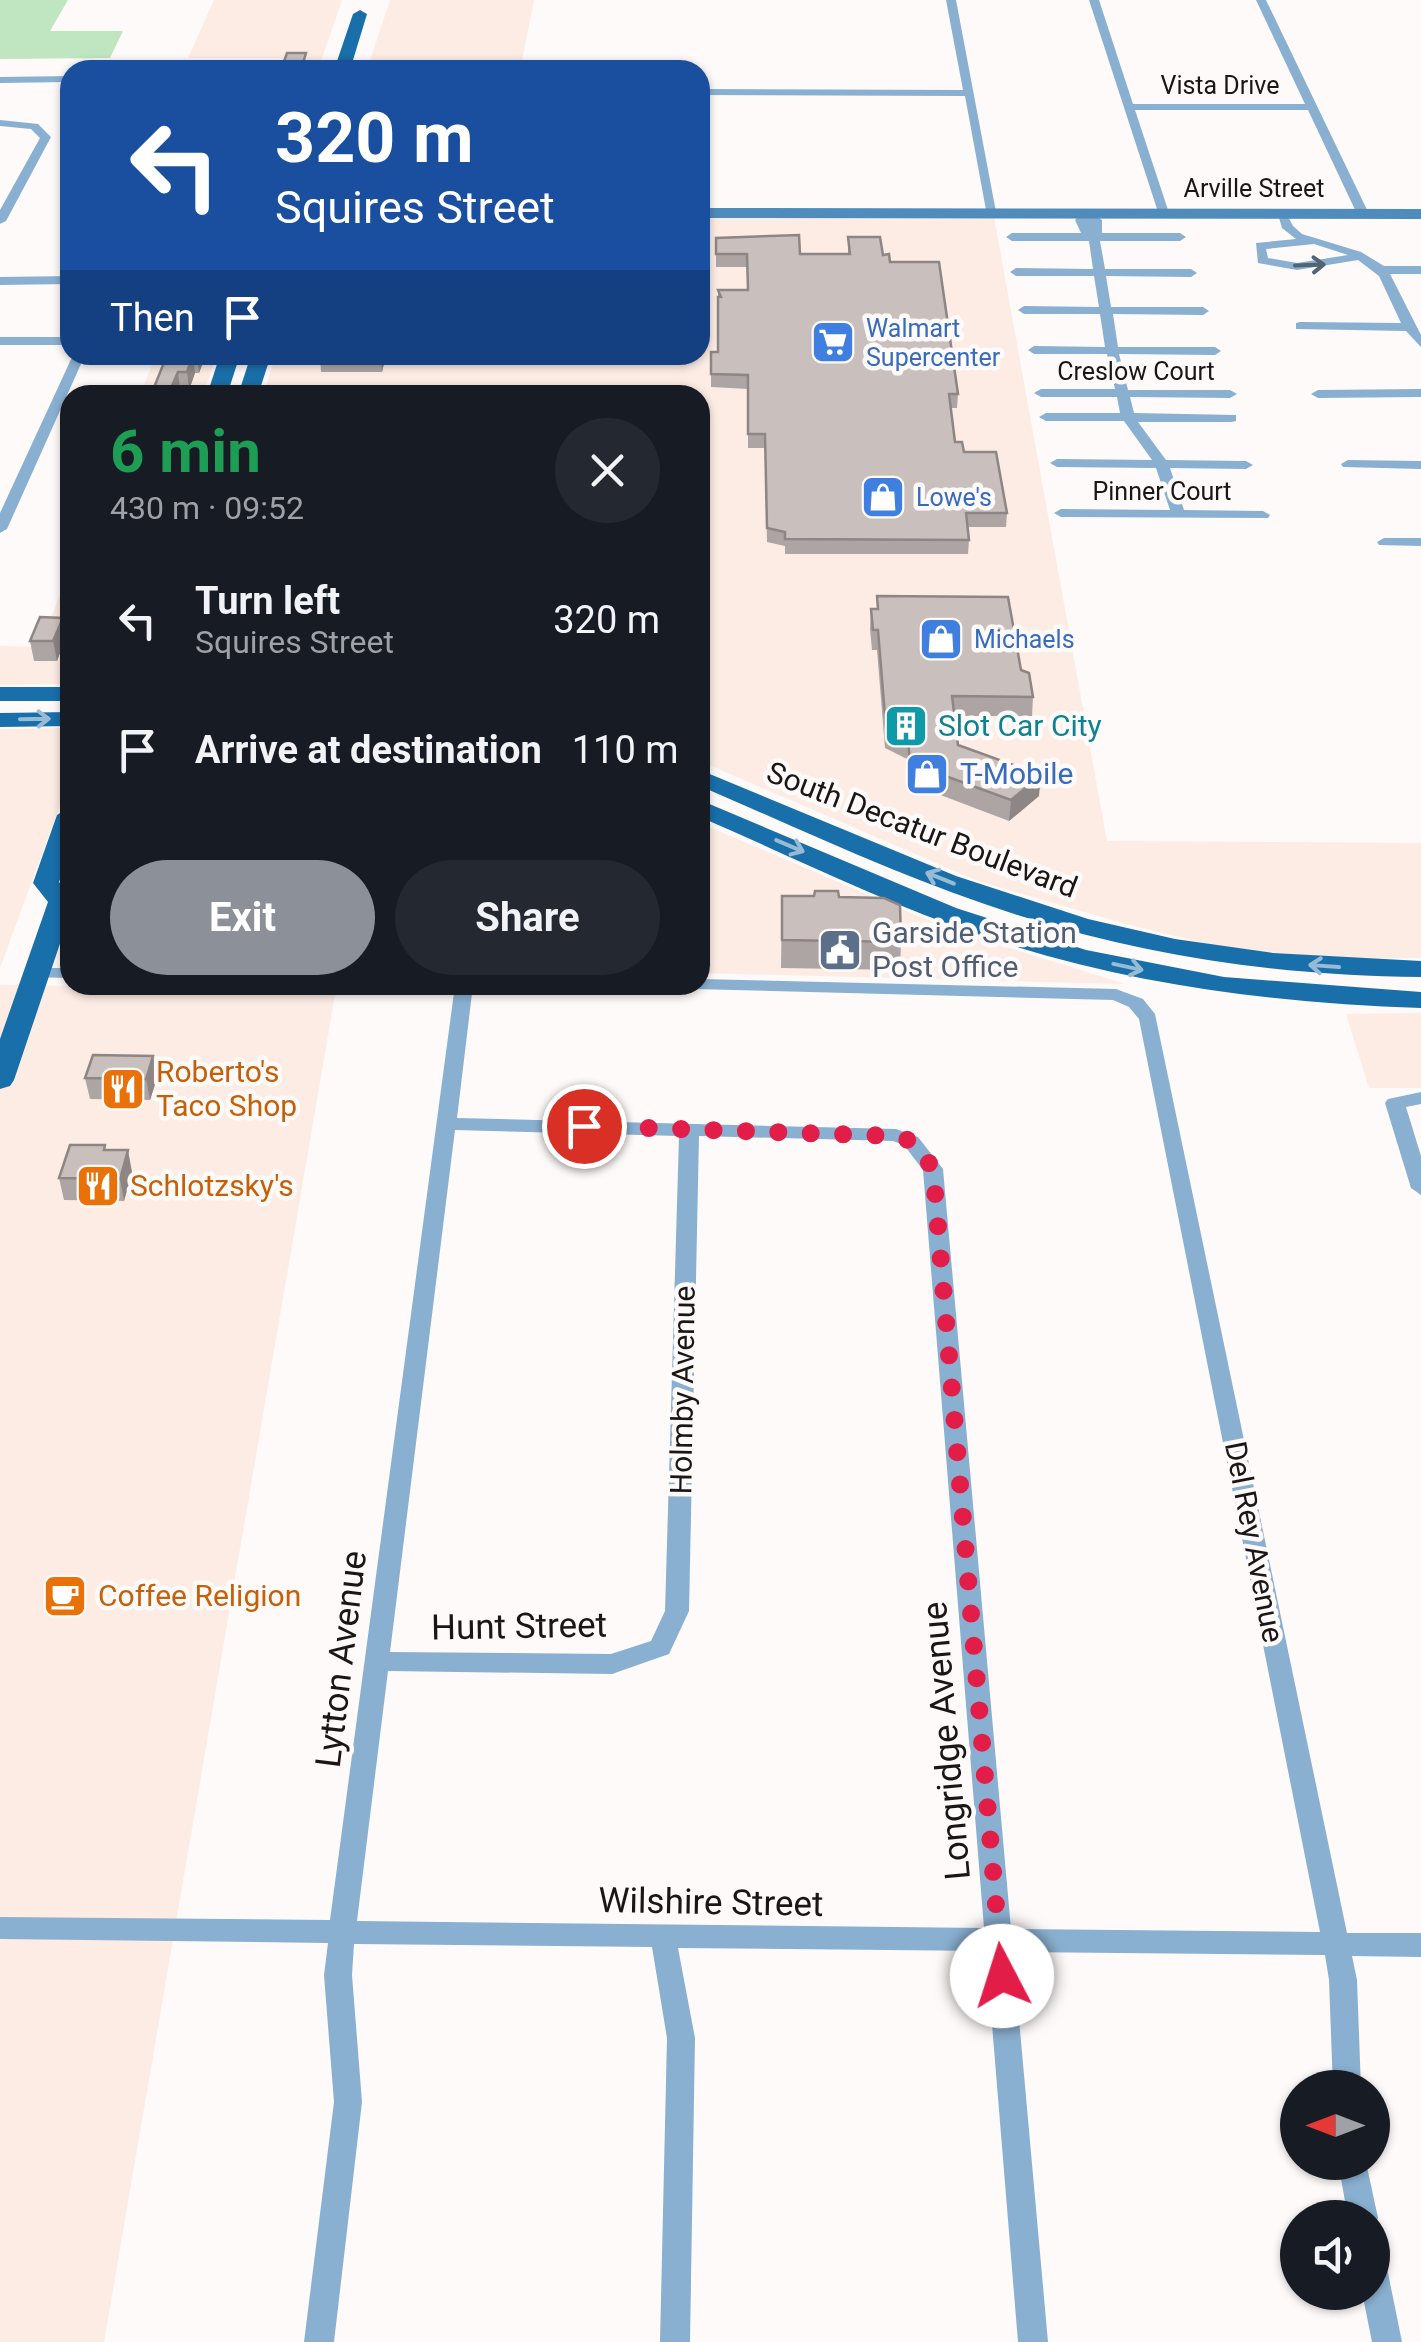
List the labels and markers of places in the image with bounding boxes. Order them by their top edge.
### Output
place label: Walmart Supercenter [866,314,1001,372]
supermarket icon: Walmart Supercenter [810,319,856,365]
shop icon: Lowe's [860,474,906,520]
place label: Lowe's [916,483,992,512]
shop icon: Michaels [918,616,964,662]
place label: Michaels [974,625,1075,654]
building icon: Slot Car City [883,703,929,749]
place label: Slot Car City [938,708,1102,743]
shop icon: T-Mobile [904,751,950,797]
place label: T-Mobile [960,756,1073,791]
place label: Garside Station Post Office [872,915,1077,984]
public building icon: Garside Station Post Office [817,927,863,973]
place label: Roberto's Taco Shop [156,1054,297,1123]
restaurant icon: Roberto's Taco Shop [100,1066,146,1112]
pin [542,1084,627,1169]
restaurant icon: Schlotzsky's [75,1163,121,1209]
place label: Schlotzsky's [130,1168,294,1203]
cafe icon: Coffee Religion [42,1573,88,1619]
place label: Coffee Religion [98,1578,301,1613]

